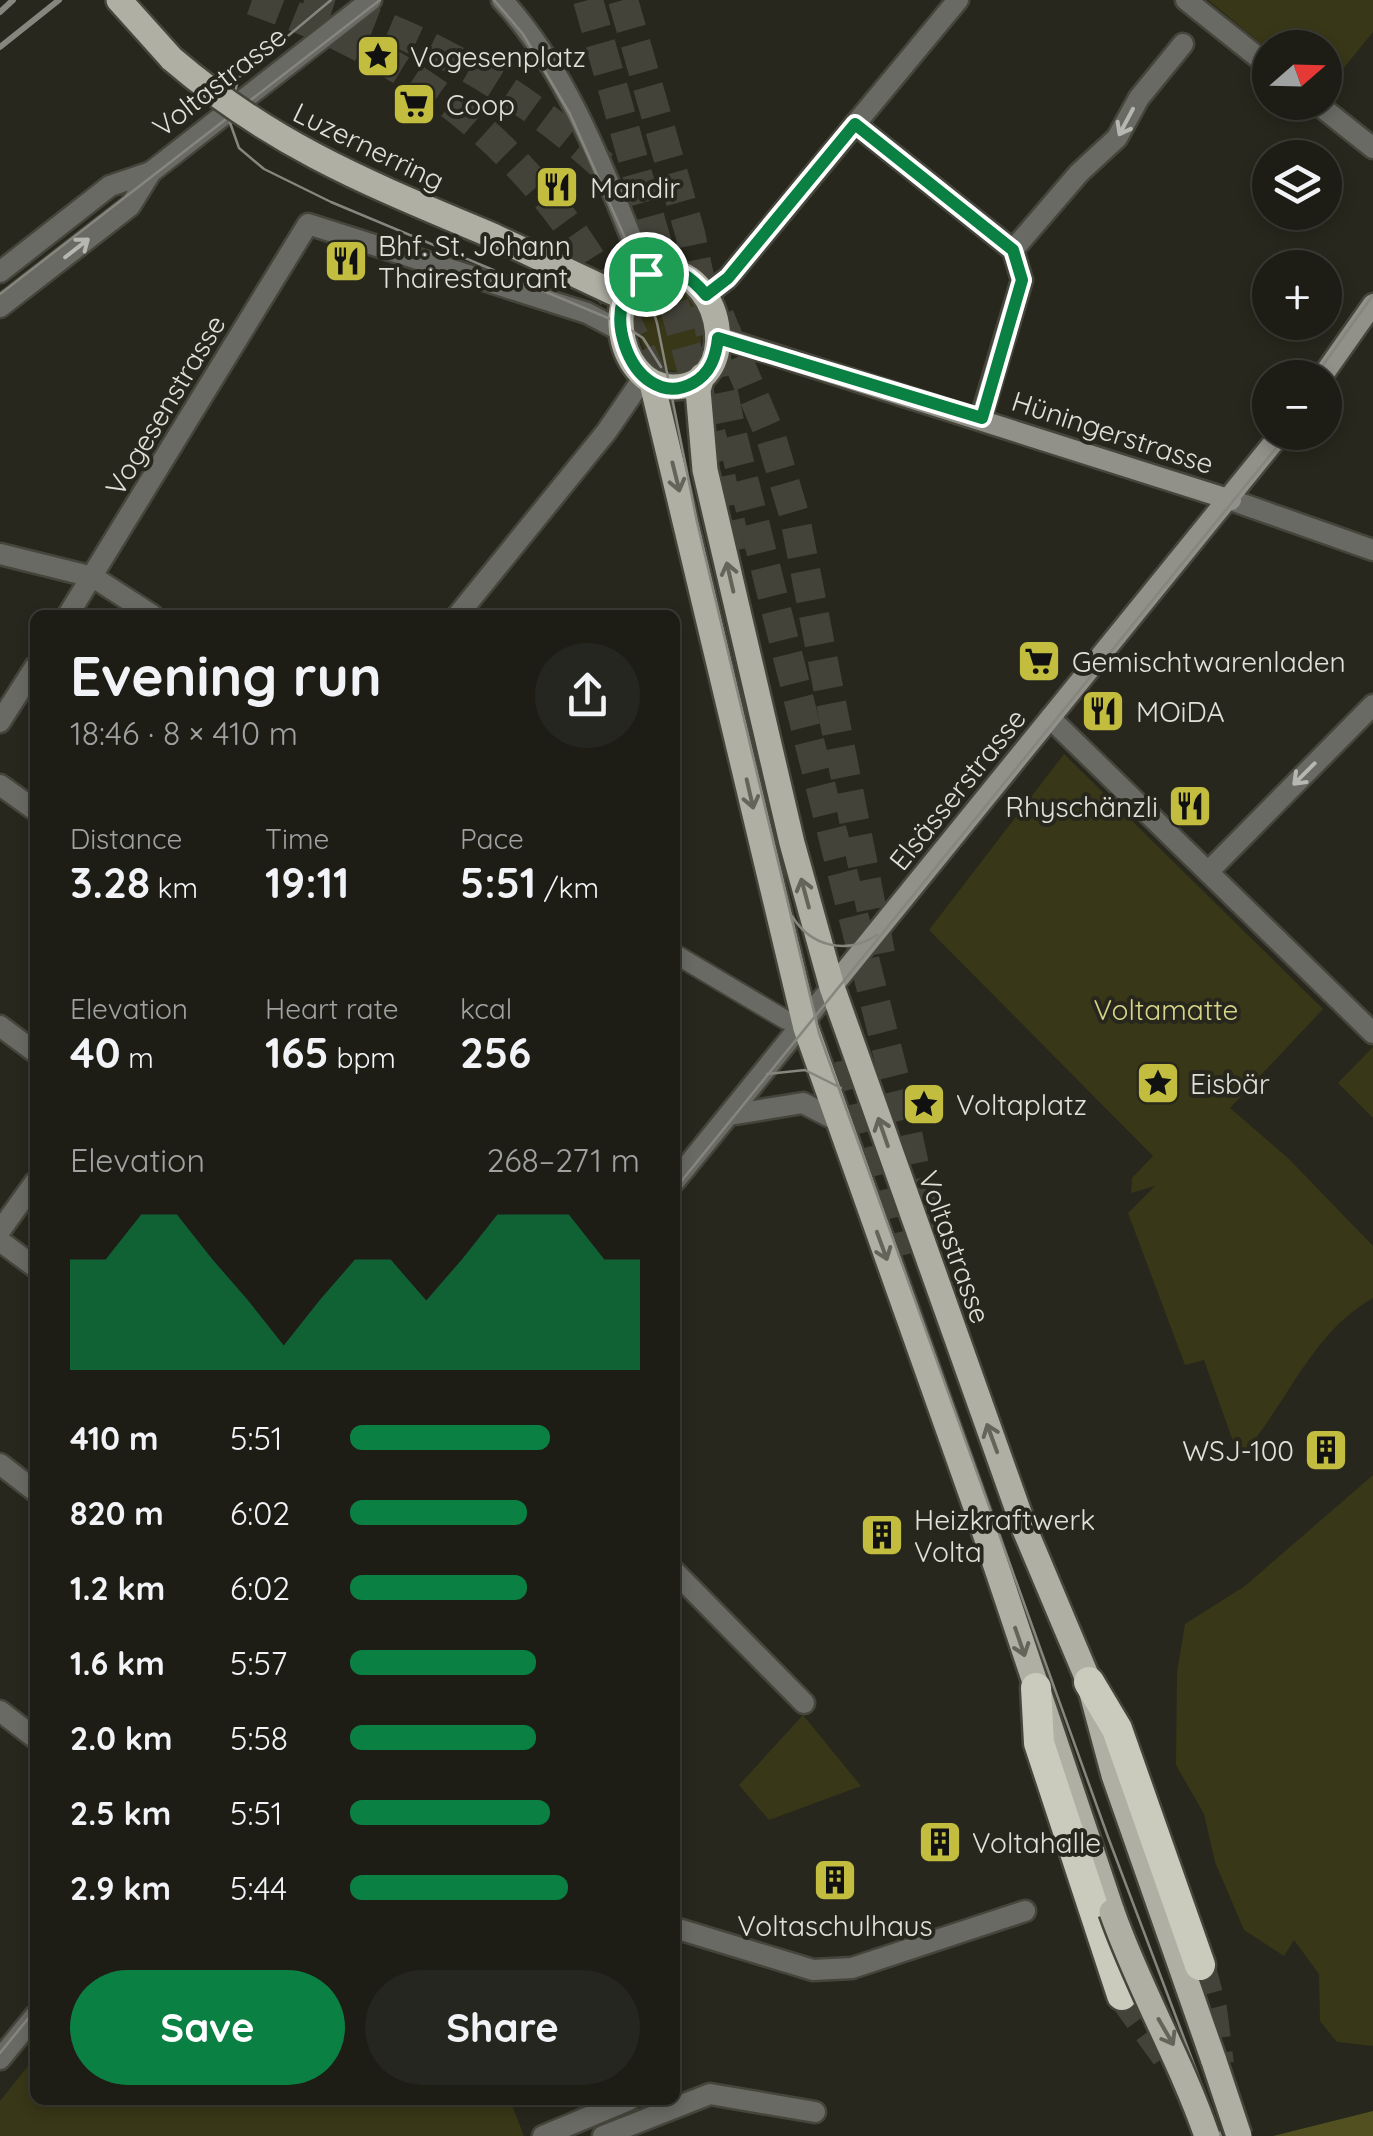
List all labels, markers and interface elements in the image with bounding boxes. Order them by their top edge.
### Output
street label: Voltastrasse [145,18,293,144]
north arrow [1252,30,1342,120]
map controls [1252,30,1342,450]
place icon: Vogesenplatz [355,33,401,79]
place label: Vogesenplatz [410,39,586,74]
supermarket icon: Coop [391,81,437,127]
place label: Coop [446,87,515,122]
street label: Luzernerring [288,94,450,198]
one-way arrow [1115,107,1135,137]
button: layers [1252,140,1342,230]
restaurant icon: Mandir [534,164,580,210]
place label: Mandir [590,170,680,205]
place label: Bhf. St. Johann Thairestaurant [378,228,571,295]
pin [604,232,689,317]
one-way arrow [64,237,90,259]
restaurant icon: Bhf. St. Johann Thairestaurant [323,238,369,284]
icon: arrive [619,247,674,302]
button: + [1252,250,1342,340]
street label: Vogesenstrasse [97,308,233,502]
button: − [1252,360,1342,450]
street label: Hüningerstrasse [1008,383,1218,481]
one-way arrow [668,460,686,492]
one-way arrow [720,562,738,594]
supermarket icon: Gemischtwarenladen [1016,638,1062,684]
text: Evening run [70,641,382,710]
button: share [535,643,640,748]
place label: Gemischtwarenladen [1072,644,1346,679]
restaurant icon: MOiDA [1080,688,1126,734]
place label: MOiDA [1136,694,1225,729]
street label: Elsässerstrasse [881,701,1033,877]
text: 18:46 · 8 × 410 m [70,713,298,753]
one-way arrow [1293,762,1317,786]
one-way arrow [742,777,760,809]
restaurant icon: Rhyschänzli [1167,783,1213,829]
place label: Rhyschänzli [1005,789,1158,824]
text: Distance [70,821,182,856]
text: Time [265,821,329,856]
text: Pace [460,821,524,856]
text: 3.28 [70,856,150,909]
text: 19:11 [265,856,349,909]
text: 5:51 [460,856,536,909]
text: km [150,870,198,905]
text: /km [536,870,599,905]
one-way arrow [795,878,814,909]
text: Elevation [70,991,188,1026]
text: Heart rate [265,991,399,1026]
text: kcal [460,991,512,1026]
park label: Voltamatte [1094,992,1238,1027]
text: 40 [70,1026,120,1079]
text: 165 [265,1026,329,1079]
text: 256 [460,1026,531,1079]
text: m [120,1040,154,1075]
text: bpm [329,1040,396,1075]
place icon: Eisbär [1135,1060,1181,1106]
place label: Eisbär [1190,1066,1270,1101]
place icon: Voltaplatz [901,1081,947,1127]
place label: Voltaplatz [956,1087,1087,1122]
one-way arrow [872,1116,890,1148]
text: Elevation [70,1140,205,1180]
text: 268–271 m [487,1140,640,1180]
street label: Voltastrasse [911,1166,999,1328]
one-way arrow [874,1230,892,1261]
text: 410 m [70,1418,158,1458]
text: 5:51 [230,1418,283,1458]
one-way arrow [982,1423,1000,1454]
building icon: WSJ-100 [1303,1427,1349,1473]
place label: WSJ-100 [1182,1433,1294,1468]
text: 820 m [70,1493,164,1533]
text: 6:02 [230,1493,290,1533]
place label: Heizkraftwerk Volta [914,1502,1095,1569]
building icon: Heizkraftwerk Volta [859,1512,905,1558]
text: 1.2 km [70,1568,165,1608]
text: 6:02 [230,1568,290,1608]
one-way arrow [1013,1626,1031,1658]
text: 1.6 km [70,1643,165,1683]
text: 5:57 [230,1643,287,1683]
text: 2.0 km [70,1718,173,1758]
text: 5:58 [230,1718,288,1758]
text: 2.5 km [70,1793,171,1833]
text: 5:51 [230,1793,283,1833]
building icon: Voltahalle [917,1819,963,1865]
place label: Voltahalle [972,1825,1101,1860]
building icon: Voltaschulhaus [812,1857,858,1903]
text: 2.9 km [70,1868,171,1908]
text: 5:44 [230,1868,287,1908]
place label: Voltaschulhaus [737,1908,933,1943]
button: Save [70,1970,345,2085]
button: Share [365,1970,640,2085]
one-way arrow [1156,2017,1176,2047]

